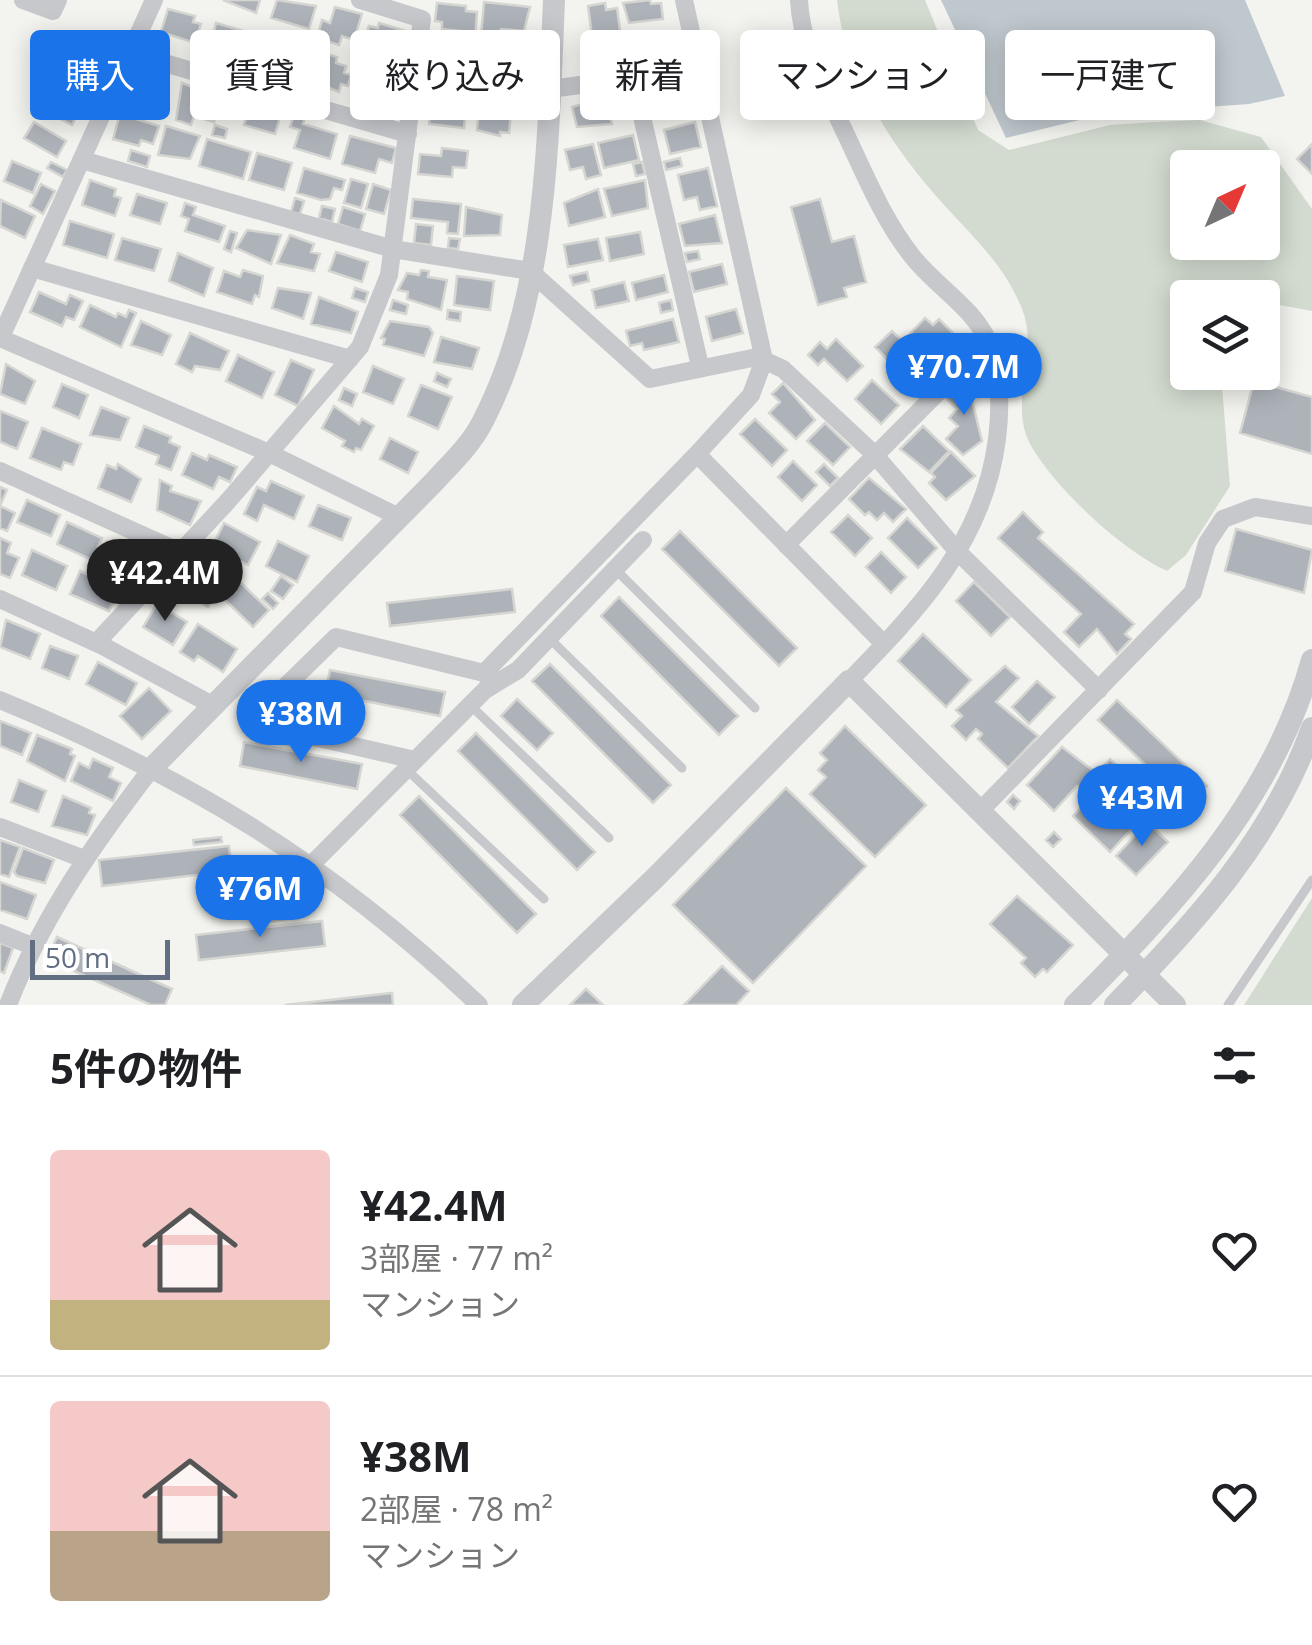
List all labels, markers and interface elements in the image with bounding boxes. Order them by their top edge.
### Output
chip: 購入 [30,30,170,120]
chip: 賃貸 [190,30,330,120]
chip: 絞り込み [350,30,560,120]
chip: 新着 [580,30,720,120]
chip: マンション [740,30,985,120]
chip: 一戸建て [1005,30,1215,120]
north arrow [1170,150,1280,260]
map controls [1170,150,1280,390]
button: layers [1170,280,1280,390]
pin: ¥70.7M [883,333,1045,418]
text: ¥70.7M [908,344,1020,387]
pin: ¥42.4M [84,539,246,624]
text: ¥42.4M [109,550,221,593]
pin: ¥38M [242,680,360,765]
text: ¥38M [258,691,344,734]
pin: ¥43M [1083,764,1201,849]
text: ¥43M [1099,775,1185,818]
pin: ¥76M [201,855,319,940]
text: ¥76M [217,866,303,909]
scale bar [30,935,170,980]
text: 50 m [45,938,110,976]
icon: filters [1207,1038,1262,1093]
text: 5件の物件 [50,1039,242,1096]
text: ¥42.4M [360,1176,508,1233]
icon: home [130,1190,250,1310]
icon: heart [1207,1223,1262,1278]
text: 3部屋 · 77 m² [360,1236,553,1279]
text: マンション [360,1282,520,1325]
text: ¥38M [360,1427,472,1484]
icon: home [130,1441,250,1561]
icon: heart [1207,1474,1262,1529]
text: 2部屋 · 78 m² [360,1487,553,1530]
text: マンション [360,1533,520,1576]

